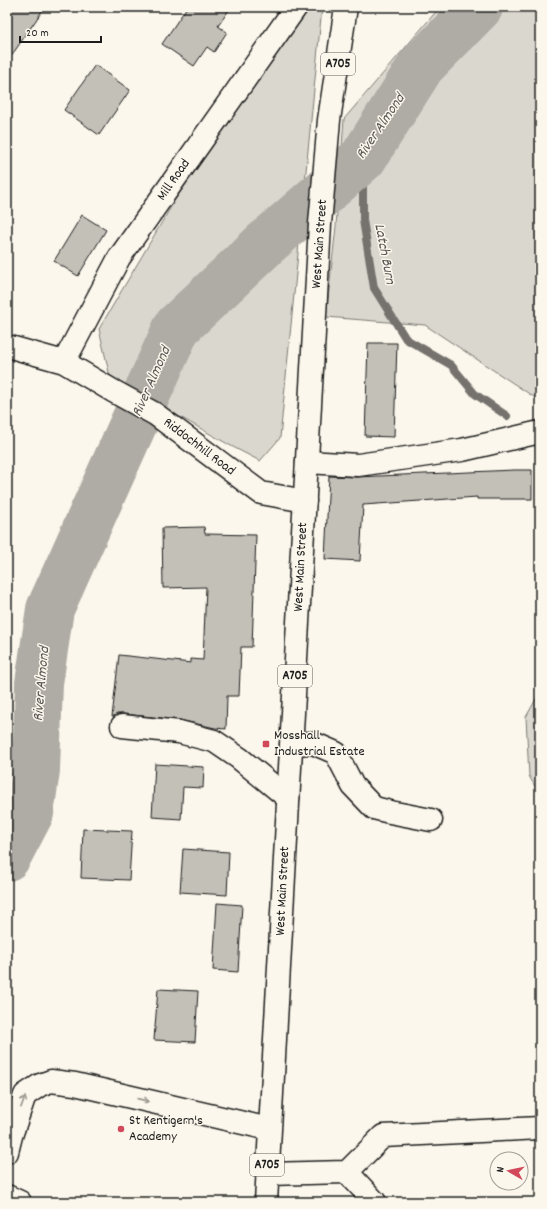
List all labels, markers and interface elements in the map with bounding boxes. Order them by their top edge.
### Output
scale bar [20,18,101,44]
text: 20 m [26,25,49,42]
road number: A705 [321,53,355,75]
water label: River Almond [351,88,412,164]
street label: Mill Road [152,155,196,205]
street label: West Main Street [307,199,333,289]
water label: Latch Burn [367,222,401,287]
water label: River Almond [127,342,178,421]
street label: Riddochhill Road [159,413,239,481]
street label: West Main Street [289,522,313,612]
water label: River Almond [28,644,56,722]
road number: A705 [278,665,312,687]
place label: Mosshall Industrial Estate [274,726,365,762]
marker: Mosshall Industrial Estate [261,739,271,749]
street label: West Main Street [271,846,295,936]
one-way arrow [20,1096,28,1108]
one-way arrow [136,1097,149,1104]
place label: St Kentigern's Academy [129,1111,203,1147]
marker: St Kentigern's Academy [116,1124,126,1134]
north arrow [489,1151,529,1191]
road number: A705 [250,1154,284,1176]
text: N [493,1165,510,1174]

